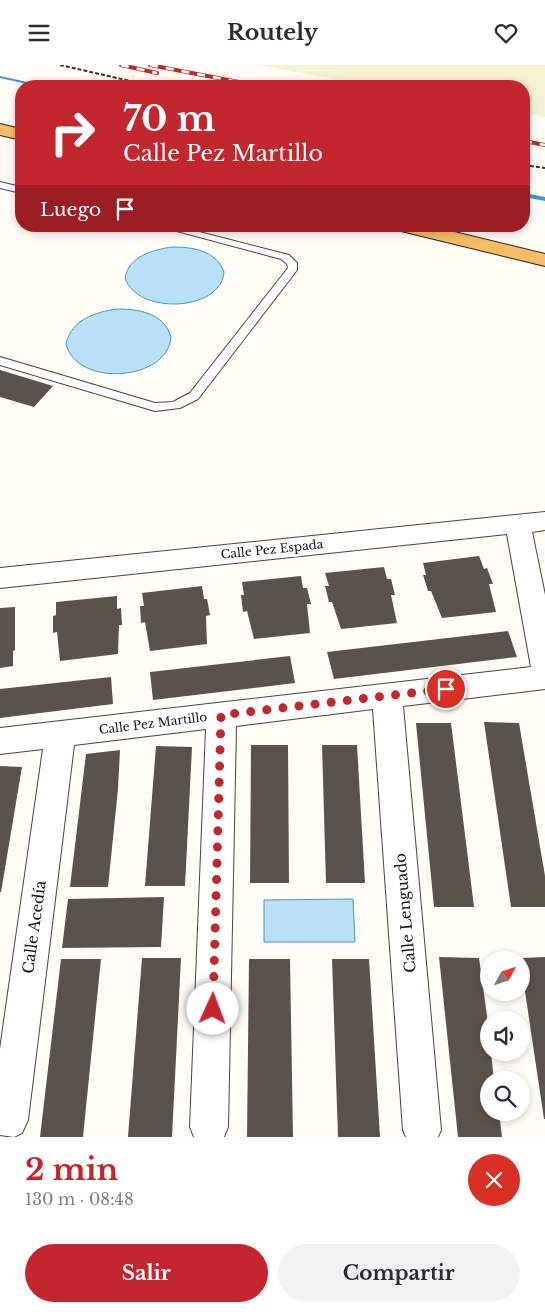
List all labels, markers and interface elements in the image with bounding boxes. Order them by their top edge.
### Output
icon: menu [25,19,53,47]
text: Routely [227,19,318,46]
icon: heart [492,19,520,47]
text: 70 m [123,97,216,140]
icon: right [40,100,105,165]
text: Calle Pez Martillo [123,140,323,167]
icon: arrive [111,195,139,223]
text: Luego [40,198,101,221]
street label: Calle Pez Espada [220,536,324,562]
pin [425,668,467,710]
icon: arrive [432,675,460,703]
street label: Calle Pez Martillo [98,709,208,737]
street label: Calle Lenguado [390,852,420,974]
street label: Calle Acedía [18,878,50,975]
north arrow [480,951,530,1001]
map controls [480,951,530,1121]
position arrow [186,982,238,1034]
button: sound [480,1011,530,1061]
button: search [480,1071,530,1121]
text: 2 min [25,1151,118,1188]
button: close [468,1154,520,1206]
text: 130 m · 08:48 [25,1189,134,1209]
button: Salir [25,1244,268,1302]
button: Compartir [278,1244,520,1302]

